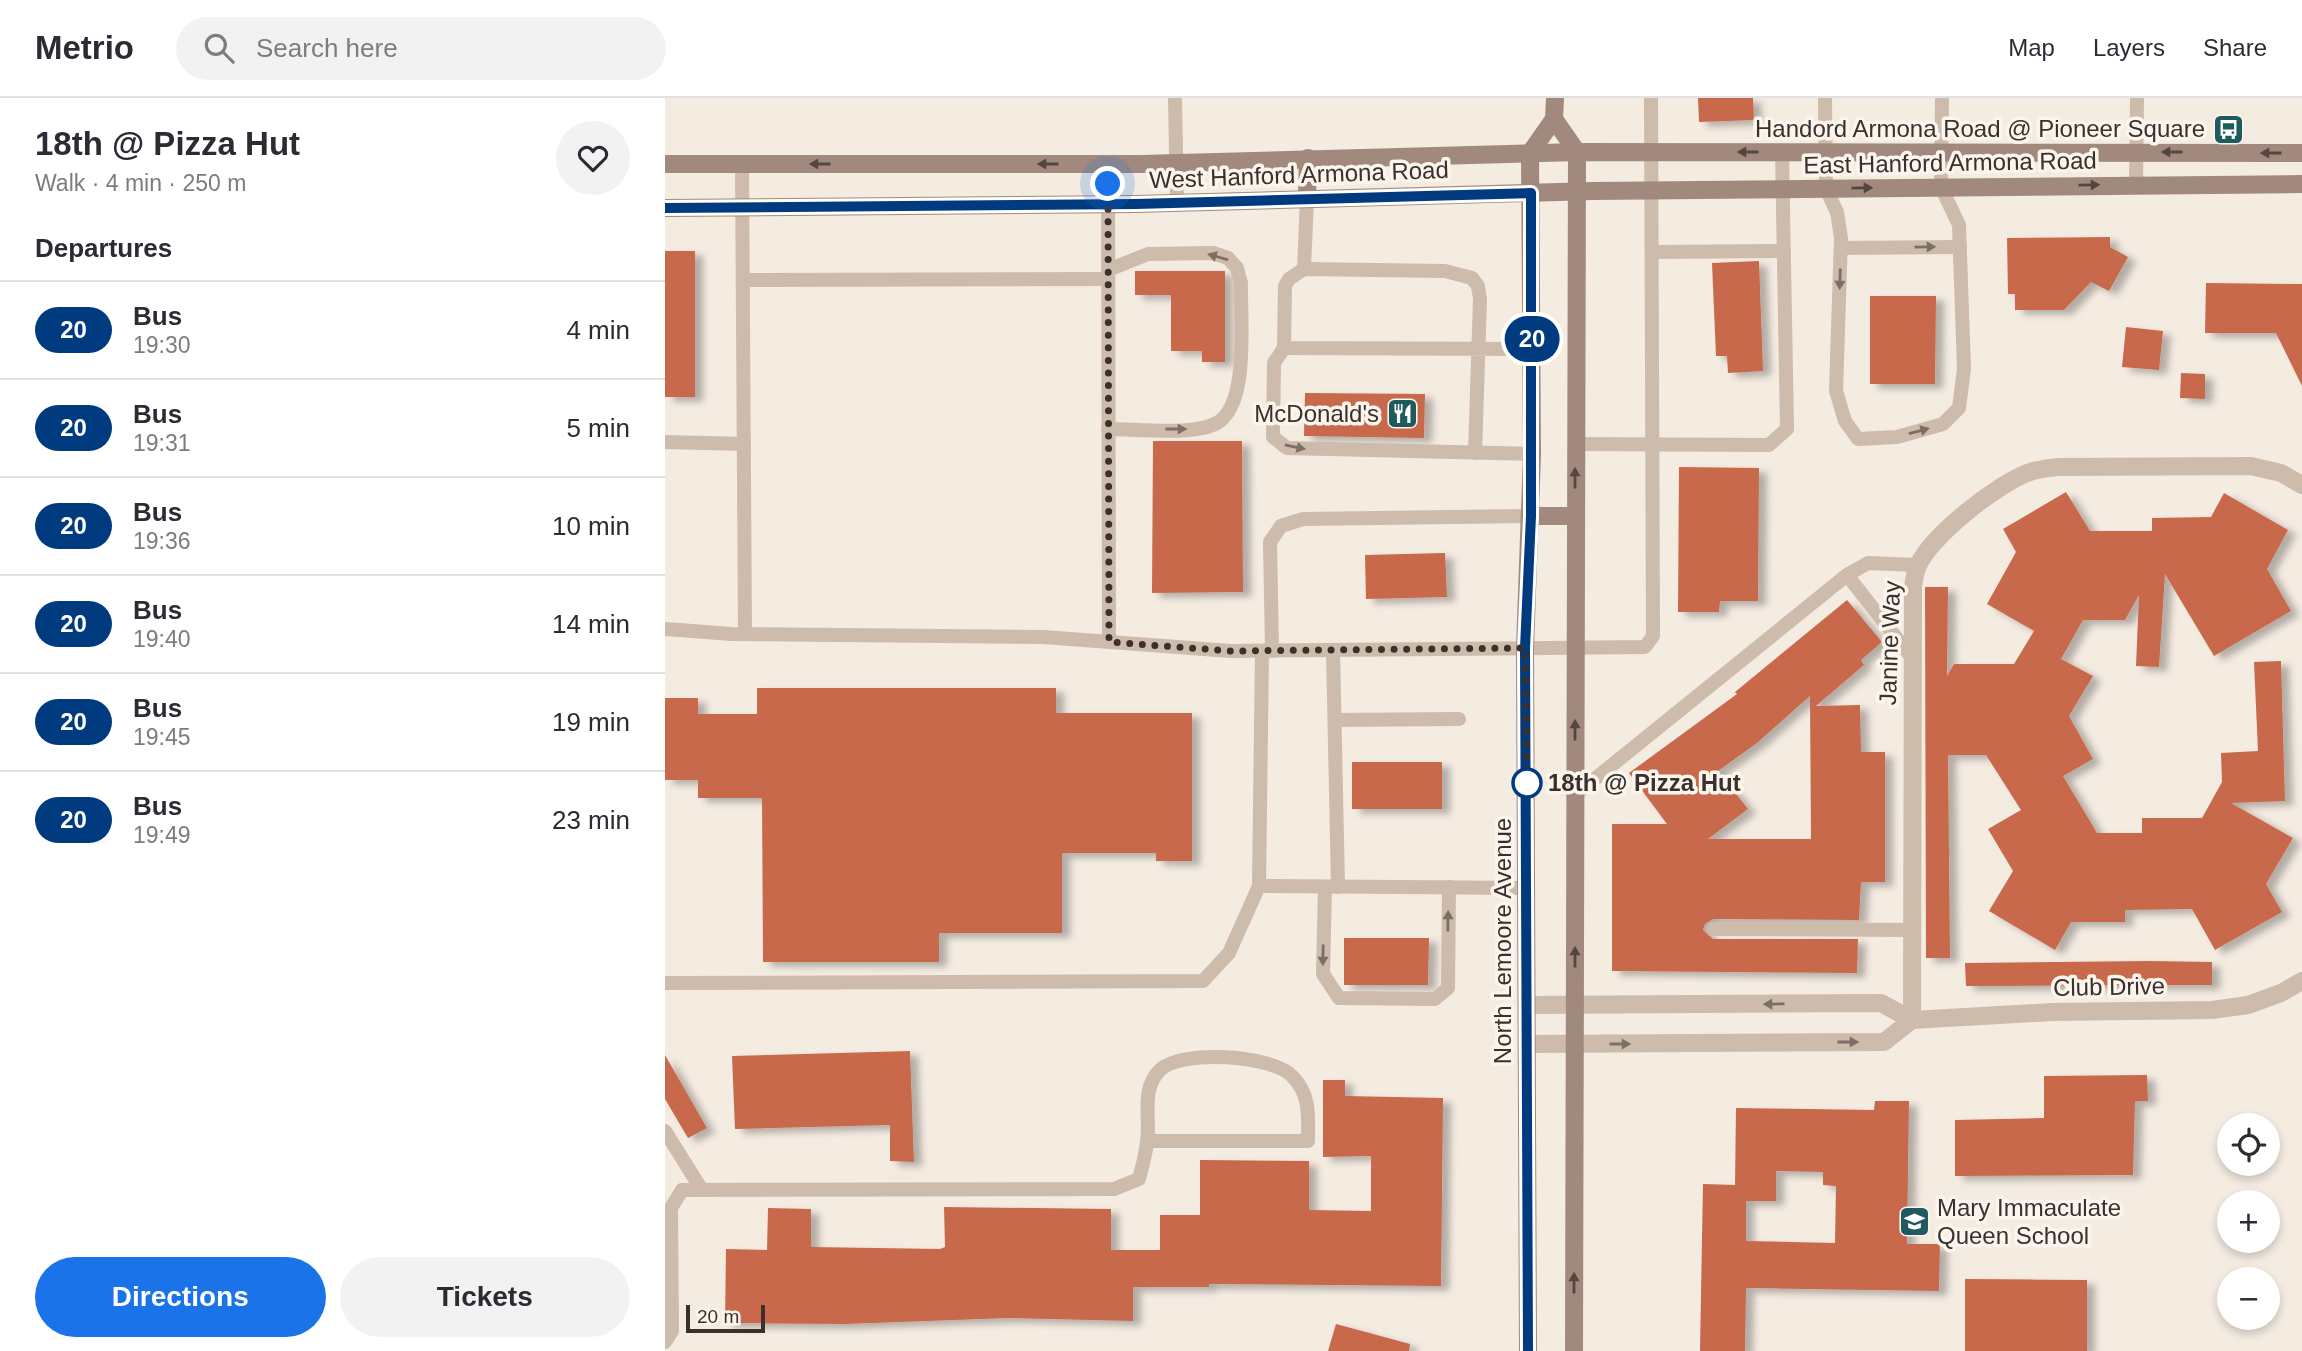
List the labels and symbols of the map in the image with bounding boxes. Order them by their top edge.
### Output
bus stop icon: Handord Armona Road @ Pioneer Square [2211,112,2245,146]
place label: Handord Armona Road @ Pioneer Square [1755,115,2205,142]
one-way arrow [1737,146,1759,158]
street label: East Hanford Armona Road [1803,146,2097,179]
one-way arrow [2161,146,2183,158]
one-way arrow [2260,147,2282,159]
street label: West Hanford Armona Road [1149,156,1449,193]
one-way arrow [809,158,831,170]
one-way arrow [1037,158,1059,170]
your location [1090,166,1125,201]
one-way arrow [2079,180,2101,191]
one-way arrow [1851,182,1873,194]
one-way arrow [1914,241,1936,253]
one-way arrow [1207,251,1228,261]
one-way arrow [1834,268,1845,290]
line badge: 20 [1501,316,1563,362]
restaurant icon: McDonald's [1385,397,1419,431]
place label: McDonald's [1254,400,1379,427]
one-way arrow [1166,423,1188,435]
one-way arrow [1908,425,1930,436]
one-way arrow [1284,442,1306,453]
one-way arrow [1569,467,1581,489]
street label: Janine Way [1874,580,1905,706]
one-way arrow [1569,719,1581,741]
marker: 18th @ Pizza Hut [1512,768,1542,798]
place label: 18th @ Pizza Hut [1548,769,1741,796]
street label: North Lemoore Avenue [1489,818,1516,1064]
one-way arrow [1442,910,1454,932]
one-way arrow [1318,944,1329,966]
one-way arrow [1569,946,1581,968]
street label: Club Drive [2053,972,2165,1001]
one-way arrow [1763,998,1785,1010]
one-way arrow [1837,1036,1859,1048]
one-way arrow [1610,1038,1632,1050]
place label: Mary Immaculate Queen School [1937,1194,2121,1249]
school or university icon: Mary Immaculate Queen School [1897,1205,1931,1239]
one-way arrow [1568,1272,1580,1294]
scale bar [686,1302,765,1334]

